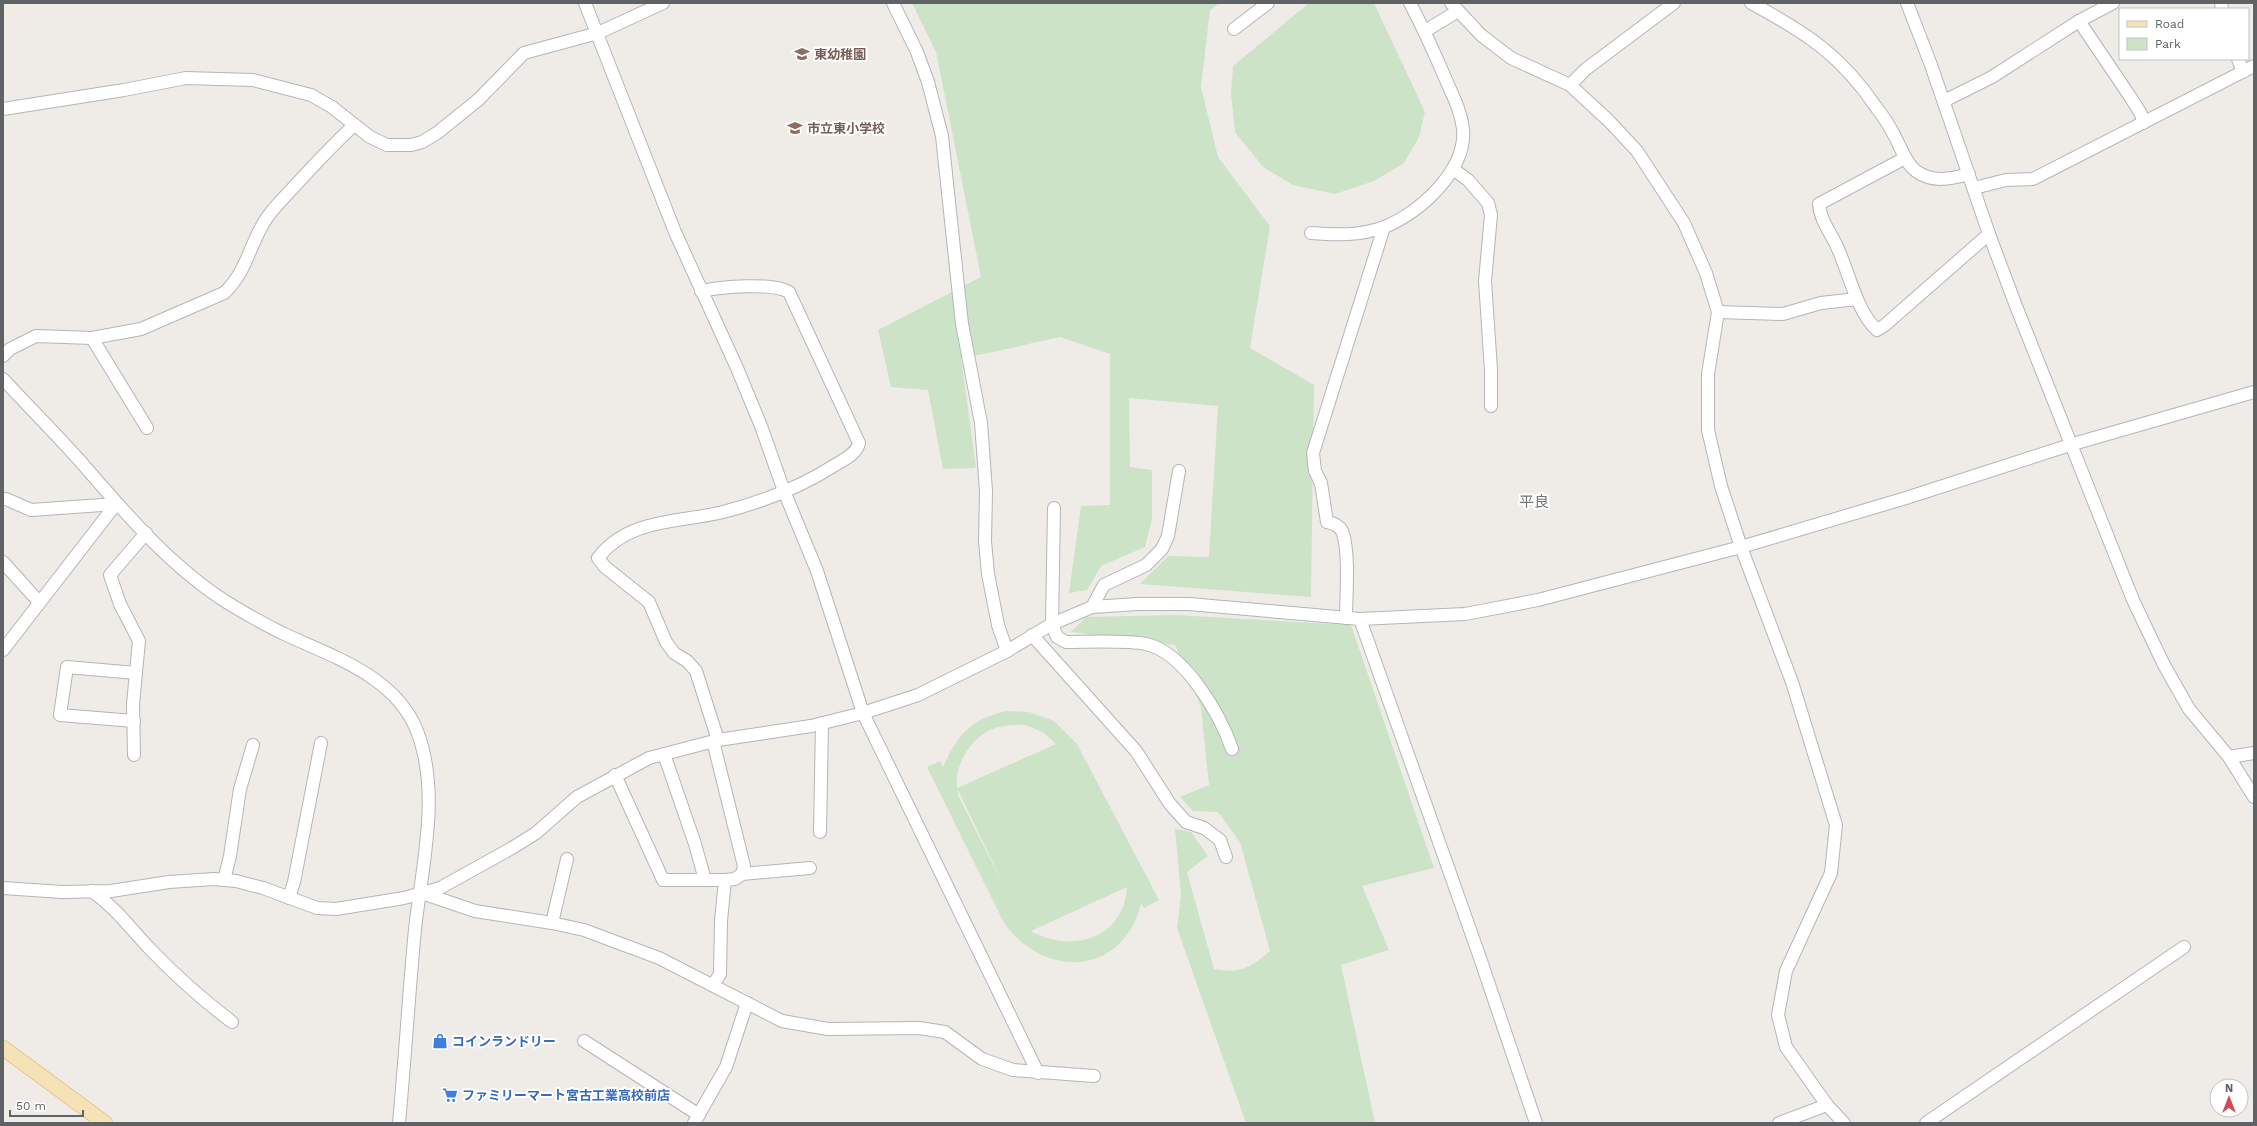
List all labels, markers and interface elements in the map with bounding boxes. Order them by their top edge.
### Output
legend [2119,8,2249,60]
text: Road [2155,17,2184,31]
text: Park [2155,37,2181,51]
school or university icon: 東幼稚園 [793,45,811,63]
place label: 東幼稚園 [814,47,866,62]
school or university icon: 市立東小学校 [786,119,804,137]
place label: 市立東小学校 [807,121,885,136]
district label: 平良 [1519,493,1549,511]
shop icon: コインランドリー [431,1032,449,1050]
place label: コインランドリー [452,1034,556,1049]
north arrow [2209,1078,2249,1118]
text: N [2225,1082,2233,1095]
supermarket icon: ファミリーマート宮古工業高校前店 [441,1086,459,1104]
place label: ファミリーマート宮古工業高校前店 [462,1088,670,1103]
scale bar [10,1092,83,1118]
text: 50 m [16,1099,46,1113]

